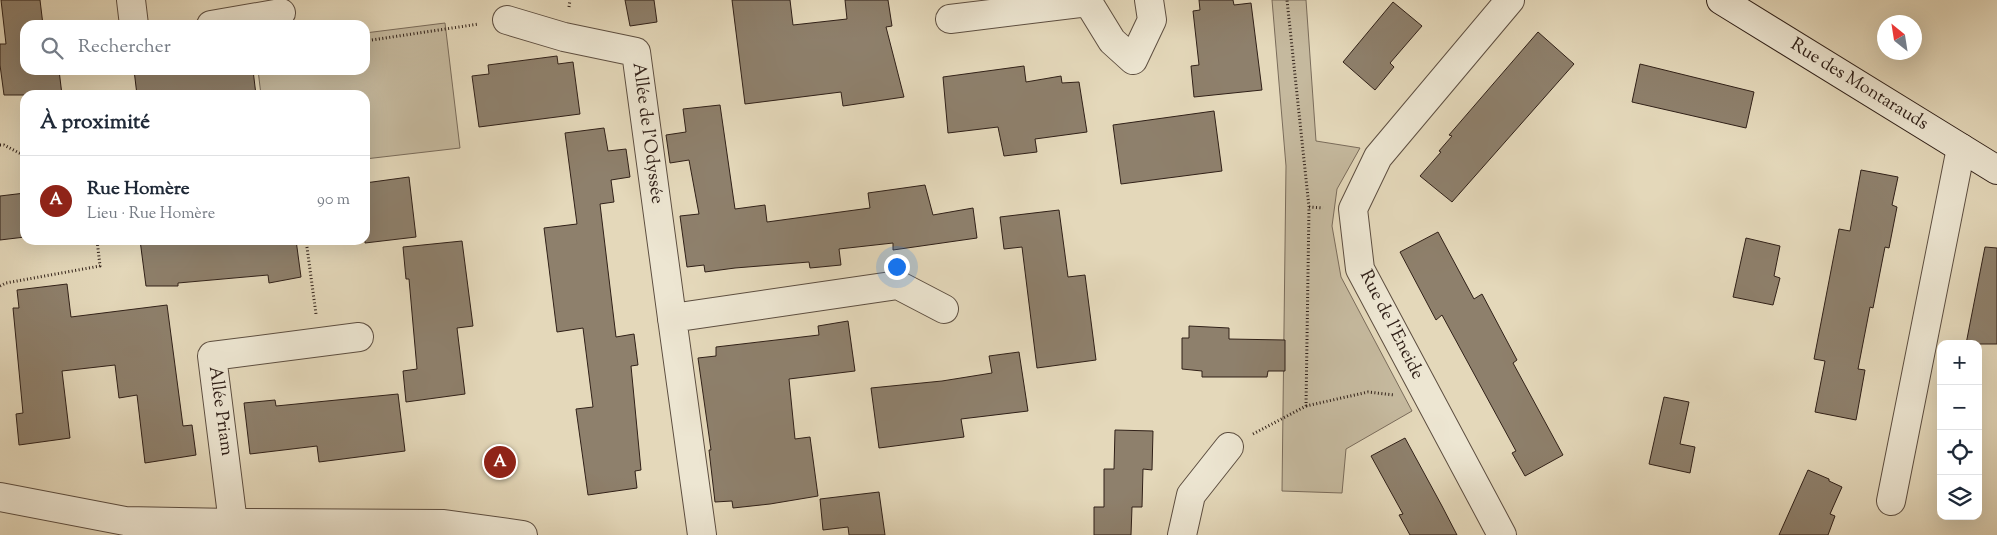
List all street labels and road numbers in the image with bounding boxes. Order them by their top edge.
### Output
street label: Rue des Montarauds [1785,33,1933,137]
street label: Allée de l'Odyssée [625,61,669,205]
street label: Rue de l'Eneide [1352,266,1430,384]
street label: Allée Priam [201,365,239,457]

